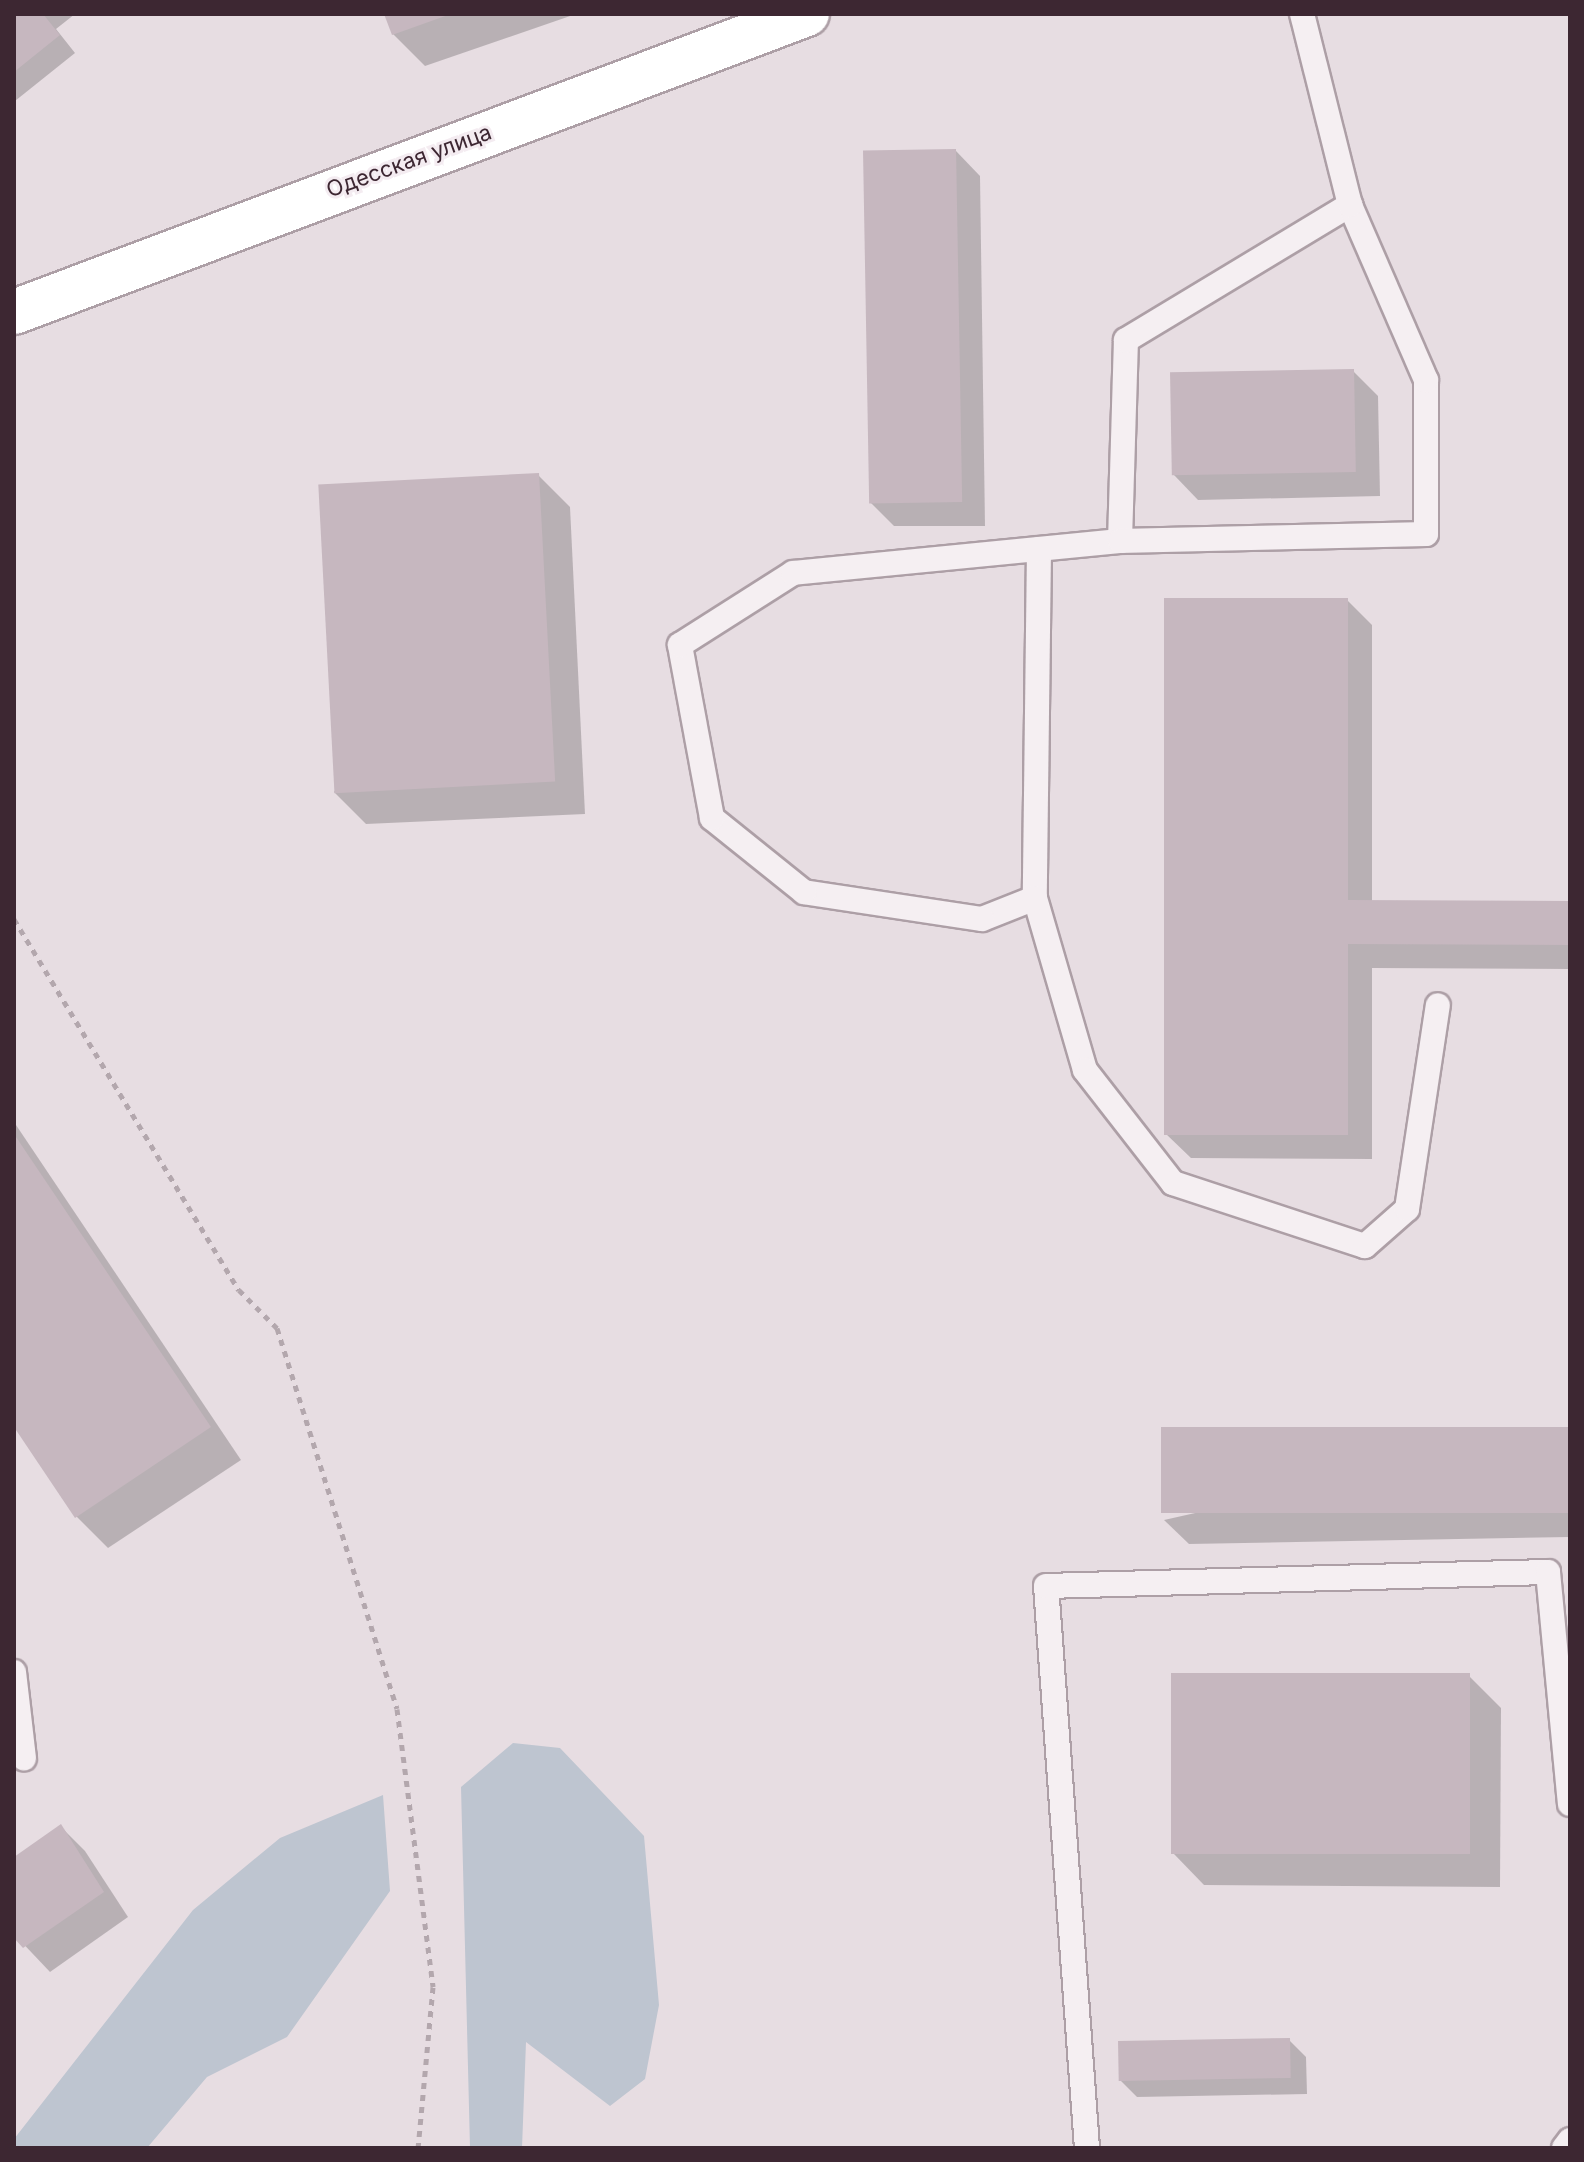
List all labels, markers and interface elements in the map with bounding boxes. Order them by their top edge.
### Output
street label: Одесская улица [323,119,495,203]

